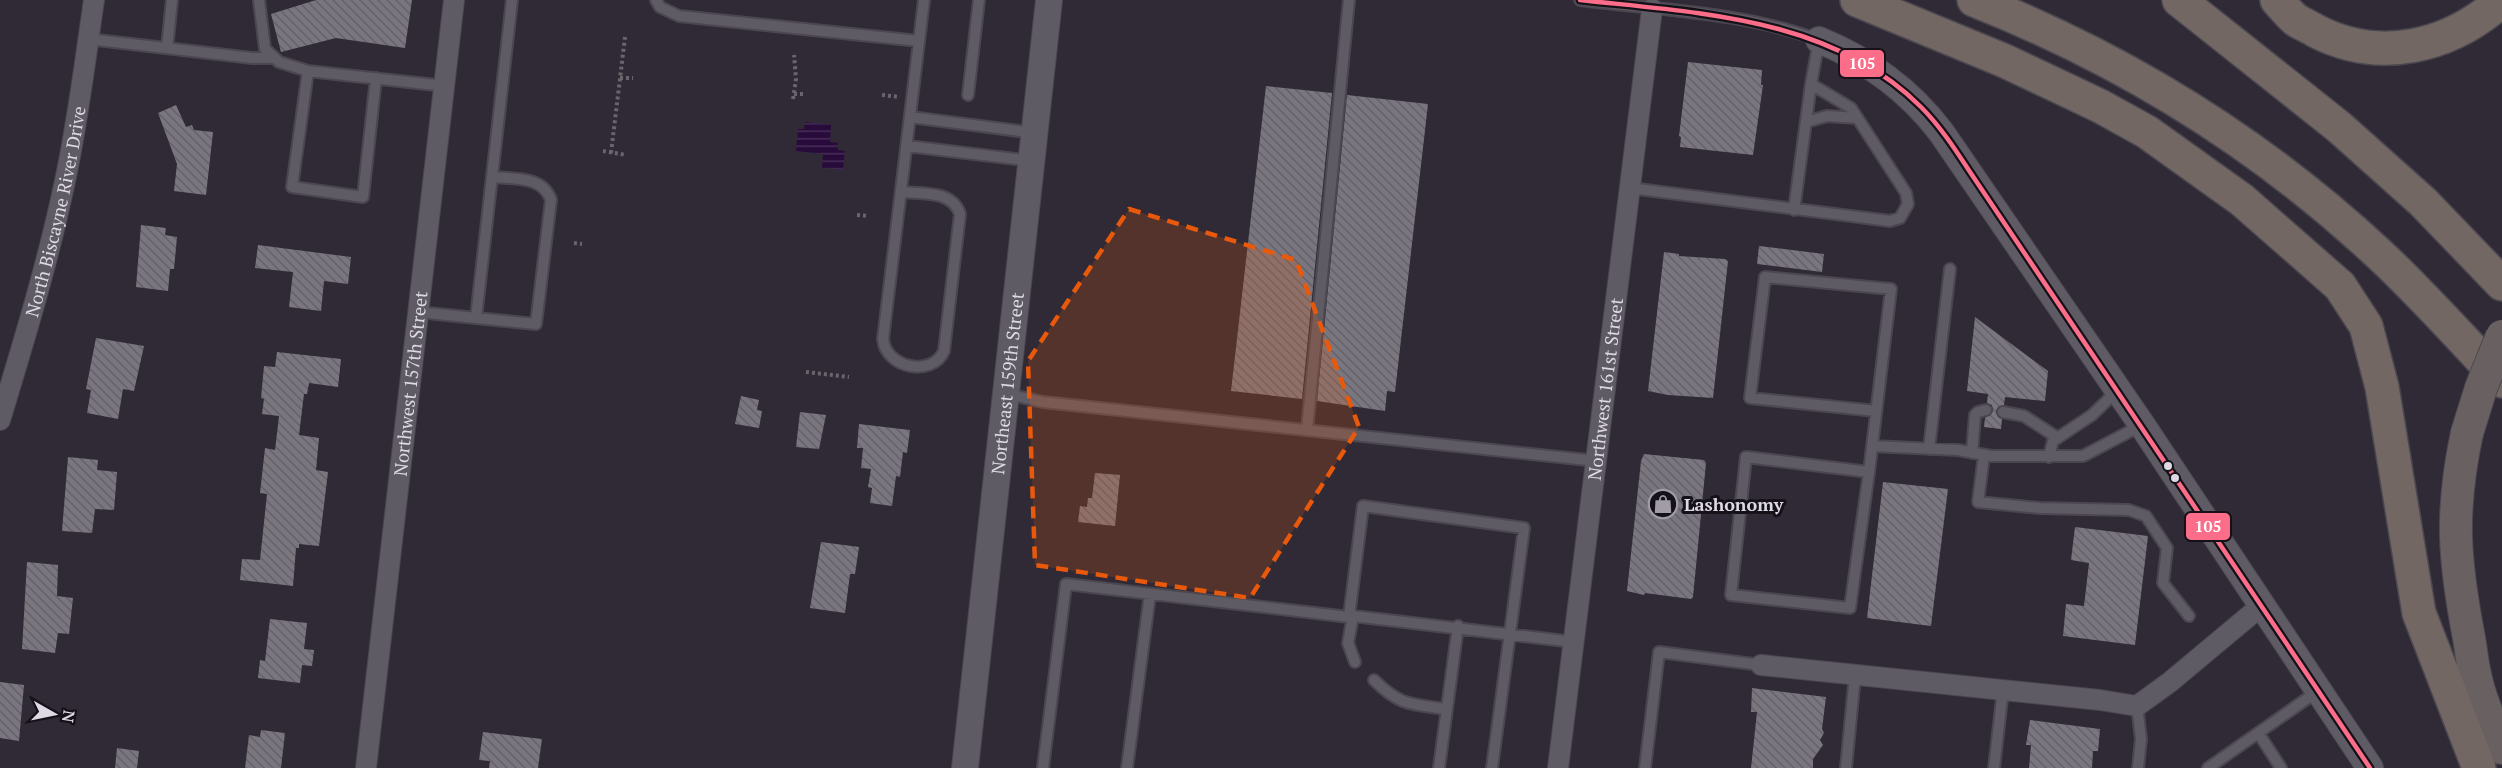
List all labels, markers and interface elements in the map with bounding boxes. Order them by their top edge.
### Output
line badge: 105 [1839,49,1885,78]
text: 105 [1848,52,1876,74]
street label: North Biscayne River Drive [19,104,91,320]
street label: Northwest 157th Street [388,289,433,477]
street label: Northeast 159th Street [985,291,1029,476]
street label: Northwest 161st Street [1582,296,1628,482]
unlabelled marker [2162,460,2174,472]
unlabelled marker [2169,472,2181,484]
shop icon: Lashonomy [1647,488,1679,520]
place label: Lashonomy [1684,492,1784,516]
line badge: 105 [2185,512,2231,541]
text: 105 [2194,515,2222,537]
north arrow [24,684,84,744]
text: N [57,709,81,724]

